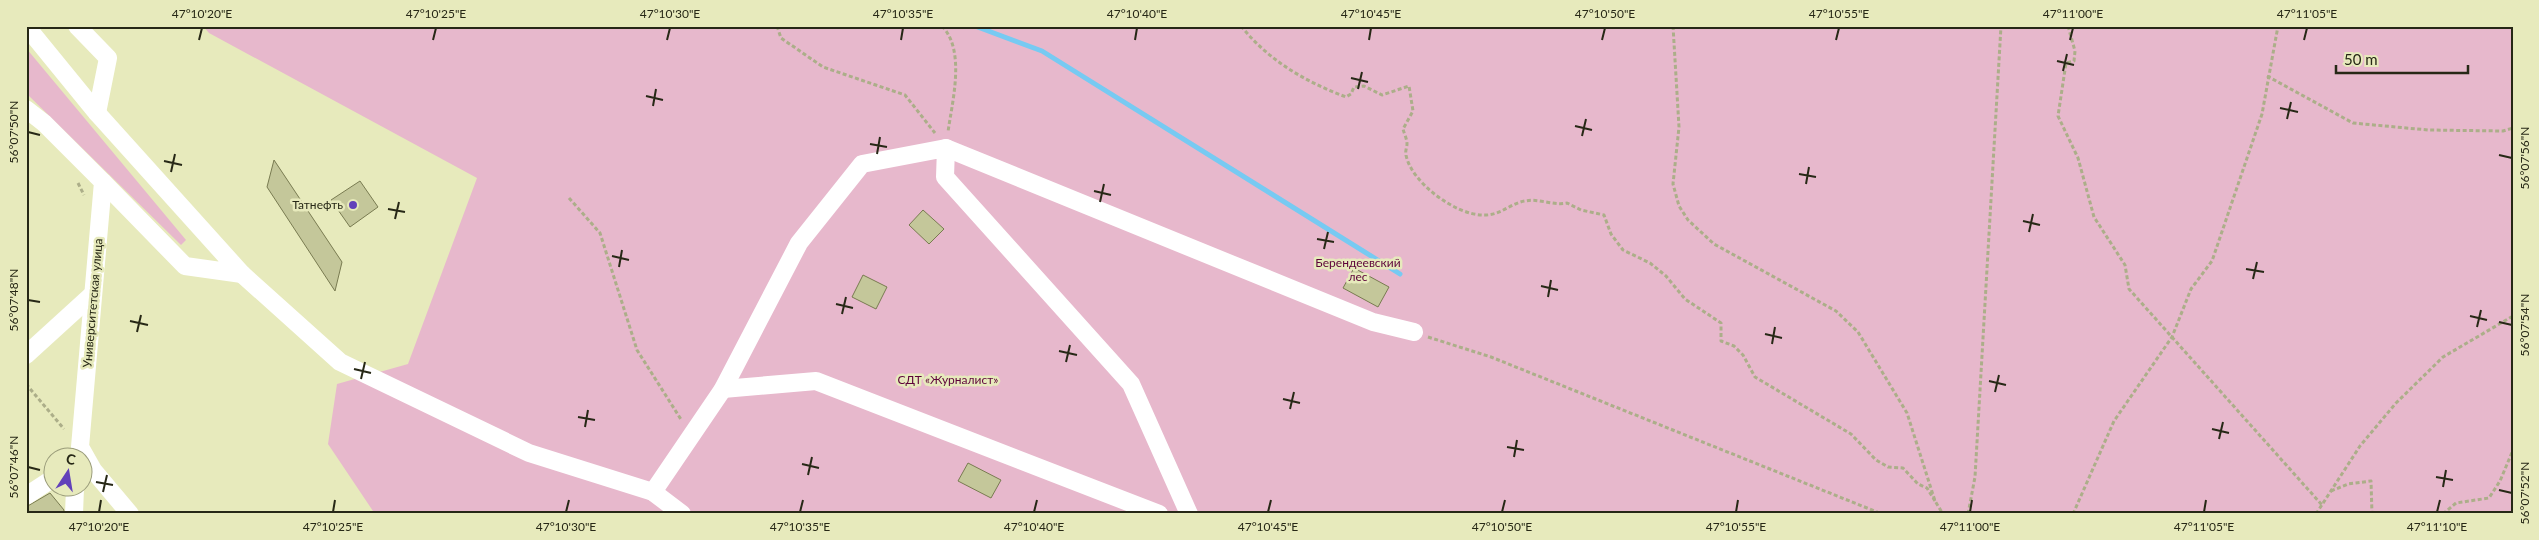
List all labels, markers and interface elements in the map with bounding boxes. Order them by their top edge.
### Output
text: 47°10'20"E [172,6,232,21]
text: 47°10'25"E [406,6,466,21]
text: 47°10'30"E [640,6,700,21]
text: 47°10'35"E [873,6,933,21]
text: 47°10'40"E [1107,6,1167,21]
text: 47°10'45"E [1341,6,1401,21]
text: 47°10'50"E [1575,6,1635,21]
text: 47°10'55"E [1809,6,1869,21]
text: 47°11'00"E [2043,6,2103,21]
text: 47°11'05"E [2277,6,2337,21]
scale bar [2336,42,2469,74]
text: 50 m [2344,50,2378,68]
text: 56°07'50"N [6,101,21,163]
text: 56°07'56"N [2517,127,2532,189]
place label: Татнефть [292,197,343,212]
marker: Татнефть [347,199,359,211]
street label: Университетская улица [79,238,106,368]
park label: Берендеевский лес [1315,255,1401,284]
text: 56°07'48"N [6,269,21,331]
text: 56°07'54"N [2517,294,2532,356]
park label: СДТ «Журналист» [898,372,998,387]
text: 56°07'46"N [6,436,21,498]
north arrow [42,448,92,498]
text: С [65,450,78,468]
text: 56°07'52"N [2517,462,2532,524]
text: 47°10'20"E [69,519,129,534]
text: 47°10'25"E [303,519,363,534]
text: 47°10'30"E [536,519,596,534]
text: 47°10'35"E [770,519,830,534]
text: 47°10'40"E [1004,519,1064,534]
text: 47°10'45"E [1238,519,1298,534]
text: 47°10'50"E [1472,519,1532,534]
text: 47°10'55"E [1706,519,1766,534]
text: 47°11'00"E [1940,519,2000,534]
text: 47°11'05"E [2174,519,2234,534]
text: 47°11'10"E [2407,519,2467,534]

